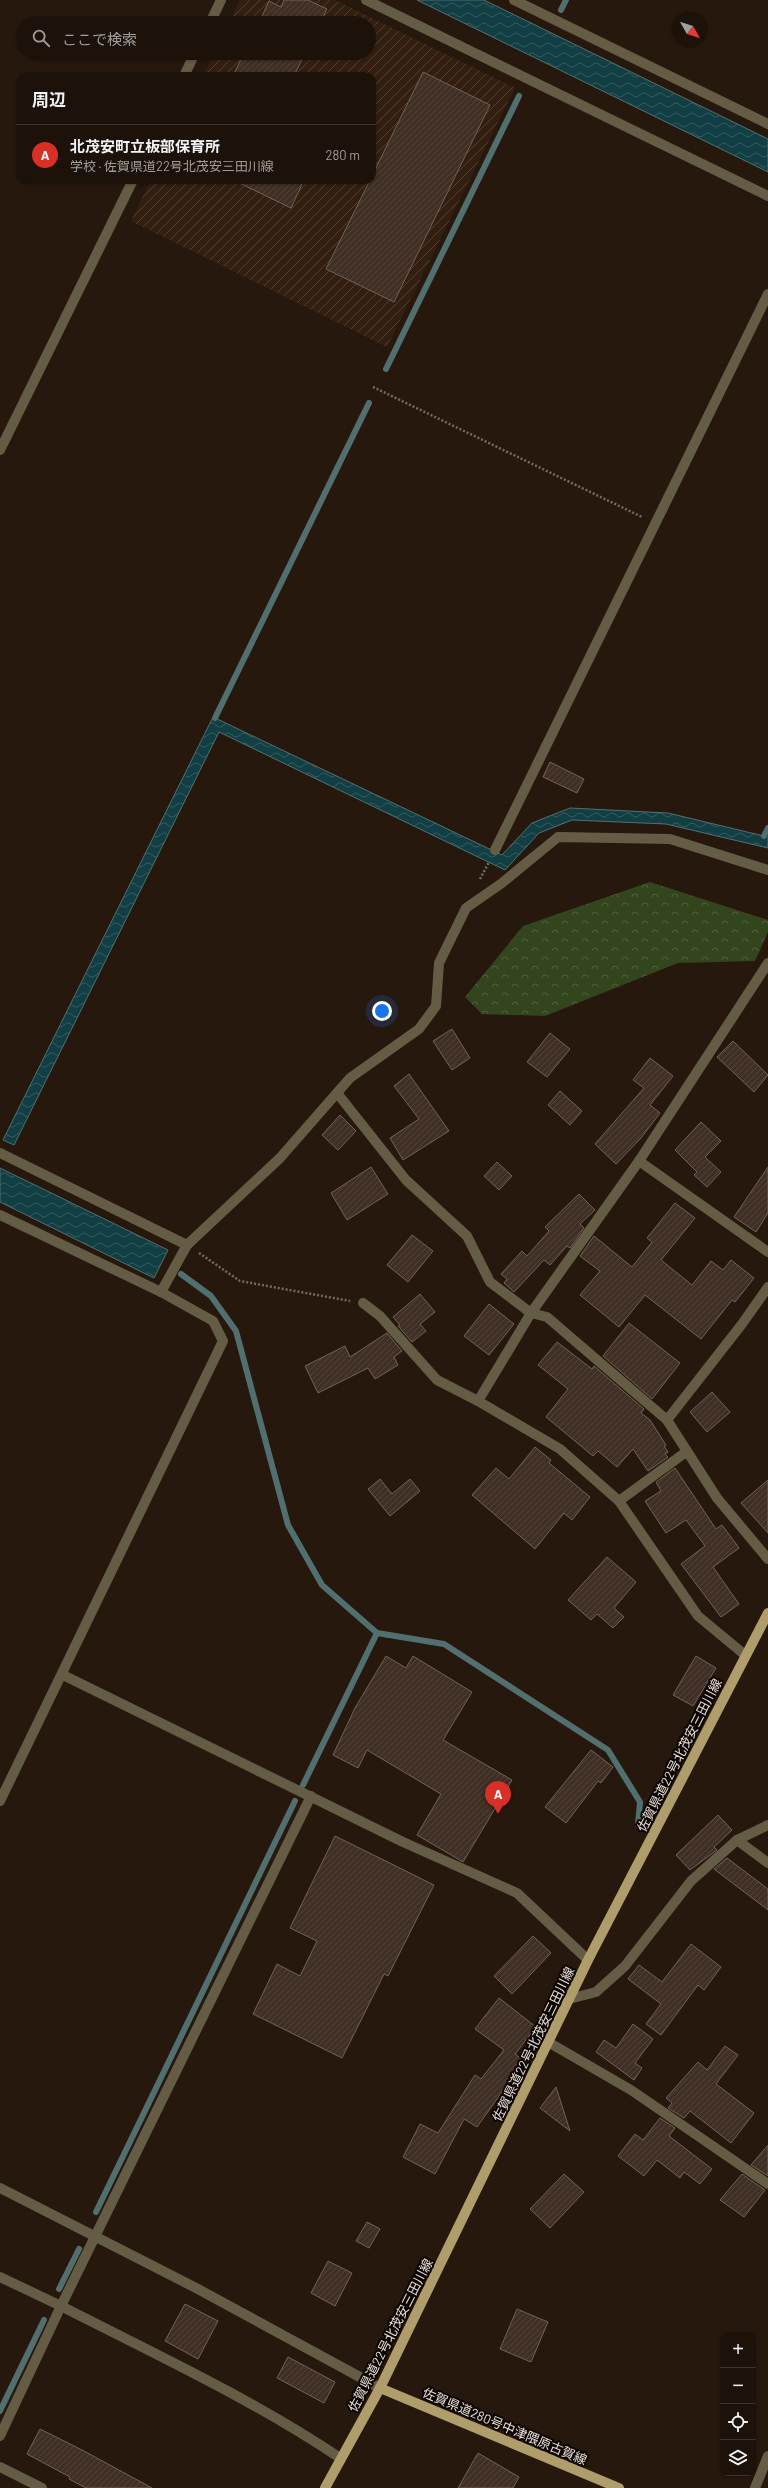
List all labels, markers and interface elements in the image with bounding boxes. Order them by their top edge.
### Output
north arrow [672,12,708,48]
search box [16,16,376,60]
icon: search [30,27,52,49]
text: ここで検索 [62,30,137,48]
text: 周辺 [32,89,66,109]
text: 北茂安町立板部保育所 [70,137,220,155]
text: A [41,147,49,163]
text: 280 m [326,147,360,163]
text: 学校 · 佐賀県道22号北茂安三田川線 [70,158,274,174]
your location [372,1001,392,1021]
street label: 佐賀県道22号北茂安三田川線 [633,1676,725,1834]
pin: A [485,1781,511,1814]
street label: 佐賀県道22号北茂安三田川線 [489,1964,577,2124]
street label: 佐賀県道22号北茂安三田川線 [344,2256,436,2414]
map controls [720,2332,756,2476]
button: + [720,2332,756,2368]
button: − [720,2368,756,2404]
street label: 佐賀県道280号中津隈原古賀線 [420,2384,590,2468]
button: locate [720,2404,756,2440]
button: layers [720,2440,756,2476]

